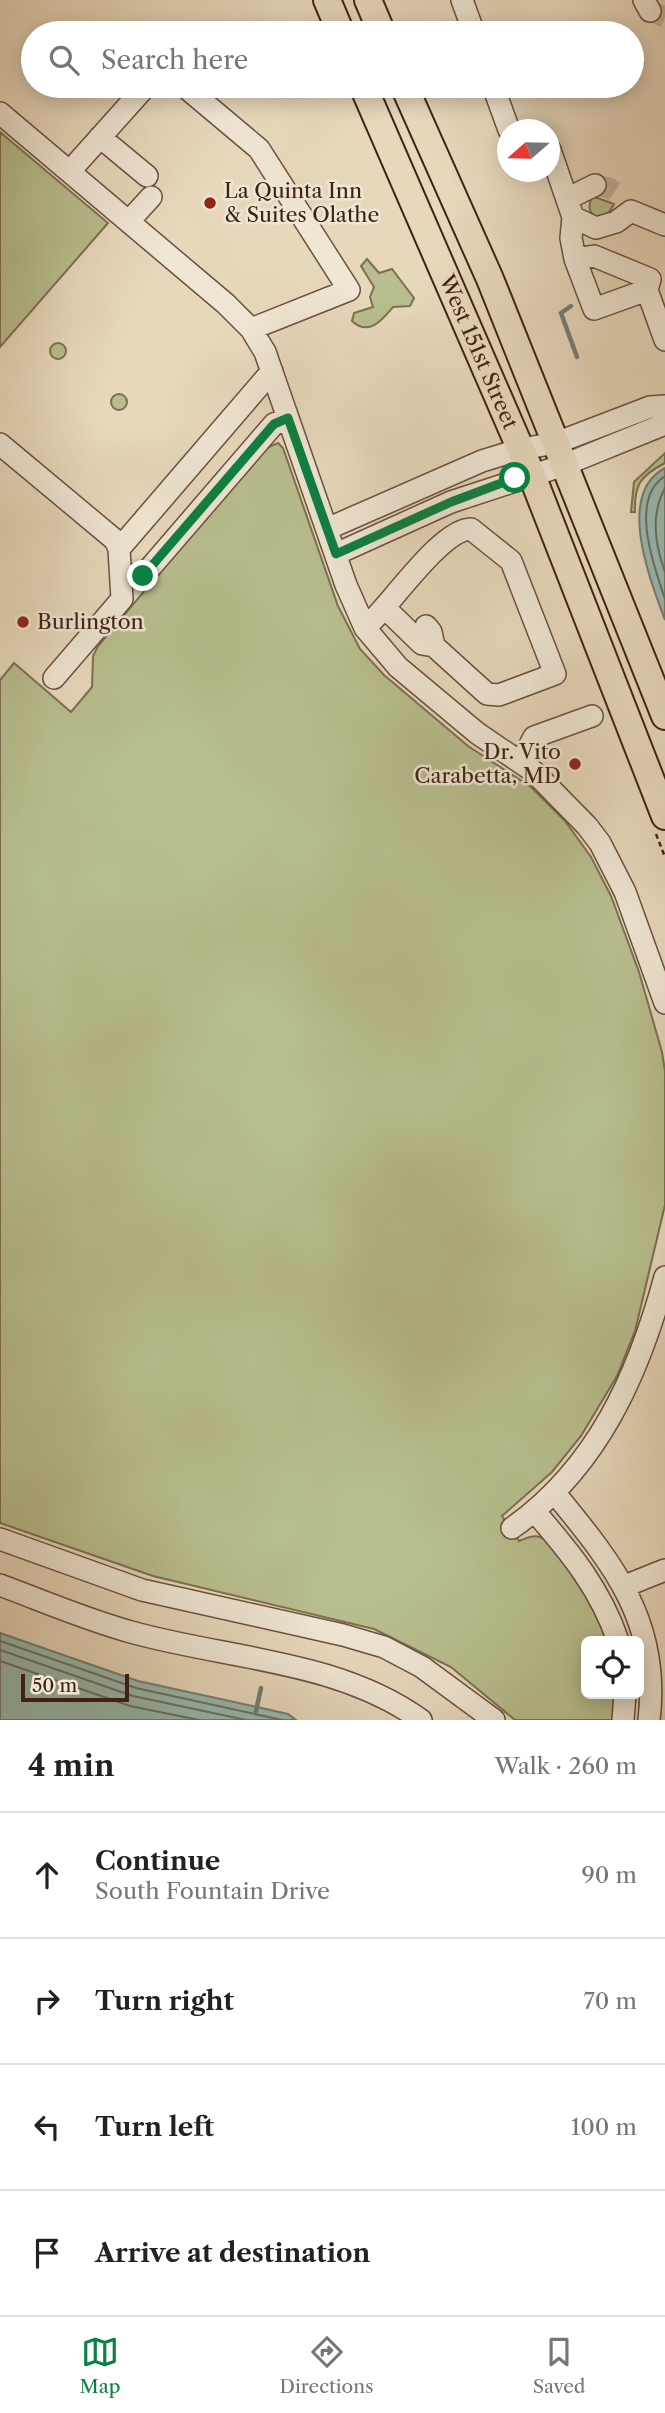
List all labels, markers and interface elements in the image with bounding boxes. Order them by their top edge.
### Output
search box [21,21,644,98]
icon: search [45,41,83,79]
text: Search here [101,44,248,76]
north arrow [497,119,560,182]
place label: La Quinta Inn & Suites Olathe [224,178,379,227]
marker: La Quinta Inn & Suites Olathe [202,195,218,211]
street label: West 151st Street [434,270,524,433]
route start [499,462,530,493]
route end [127,560,158,591]
place label: Burlington [37,609,144,634]
marker: Burlington [15,614,31,630]
place label: Dr. Vito Carabetta, MD [414,739,561,788]
marker: Dr. Vito Carabetta, MD [567,756,583,772]
map controls [581,1636,644,1699]
button: locate [581,1636,644,1699]
scale bar [21,1671,130,1703]
text: 50 m [32,1674,77,1697]
text: 4 min [28,1747,114,1784]
text: Walk · 260 m [495,1752,637,1780]
text: Continue [95,1845,220,1877]
icon: ahead [28,1856,66,1894]
text: 90 m [581,1861,637,1889]
text: South Fountain Drive [95,1877,330,1905]
icon: right [28,1982,66,2020]
text: Turn right [95,1985,234,2017]
text: 70 m [584,1987,637,2015]
icon: left [28,2108,66,2146]
text: Turn left [95,2111,214,2143]
text: 100 m [571,2113,637,2141]
icon: arrive [28,2234,66,2272]
text: Arrive at destination [95,2237,370,2269]
tab: Map [80,2333,120,2398]
tab: Directions [280,2333,373,2398]
tab: Saved [533,2333,585,2398]

